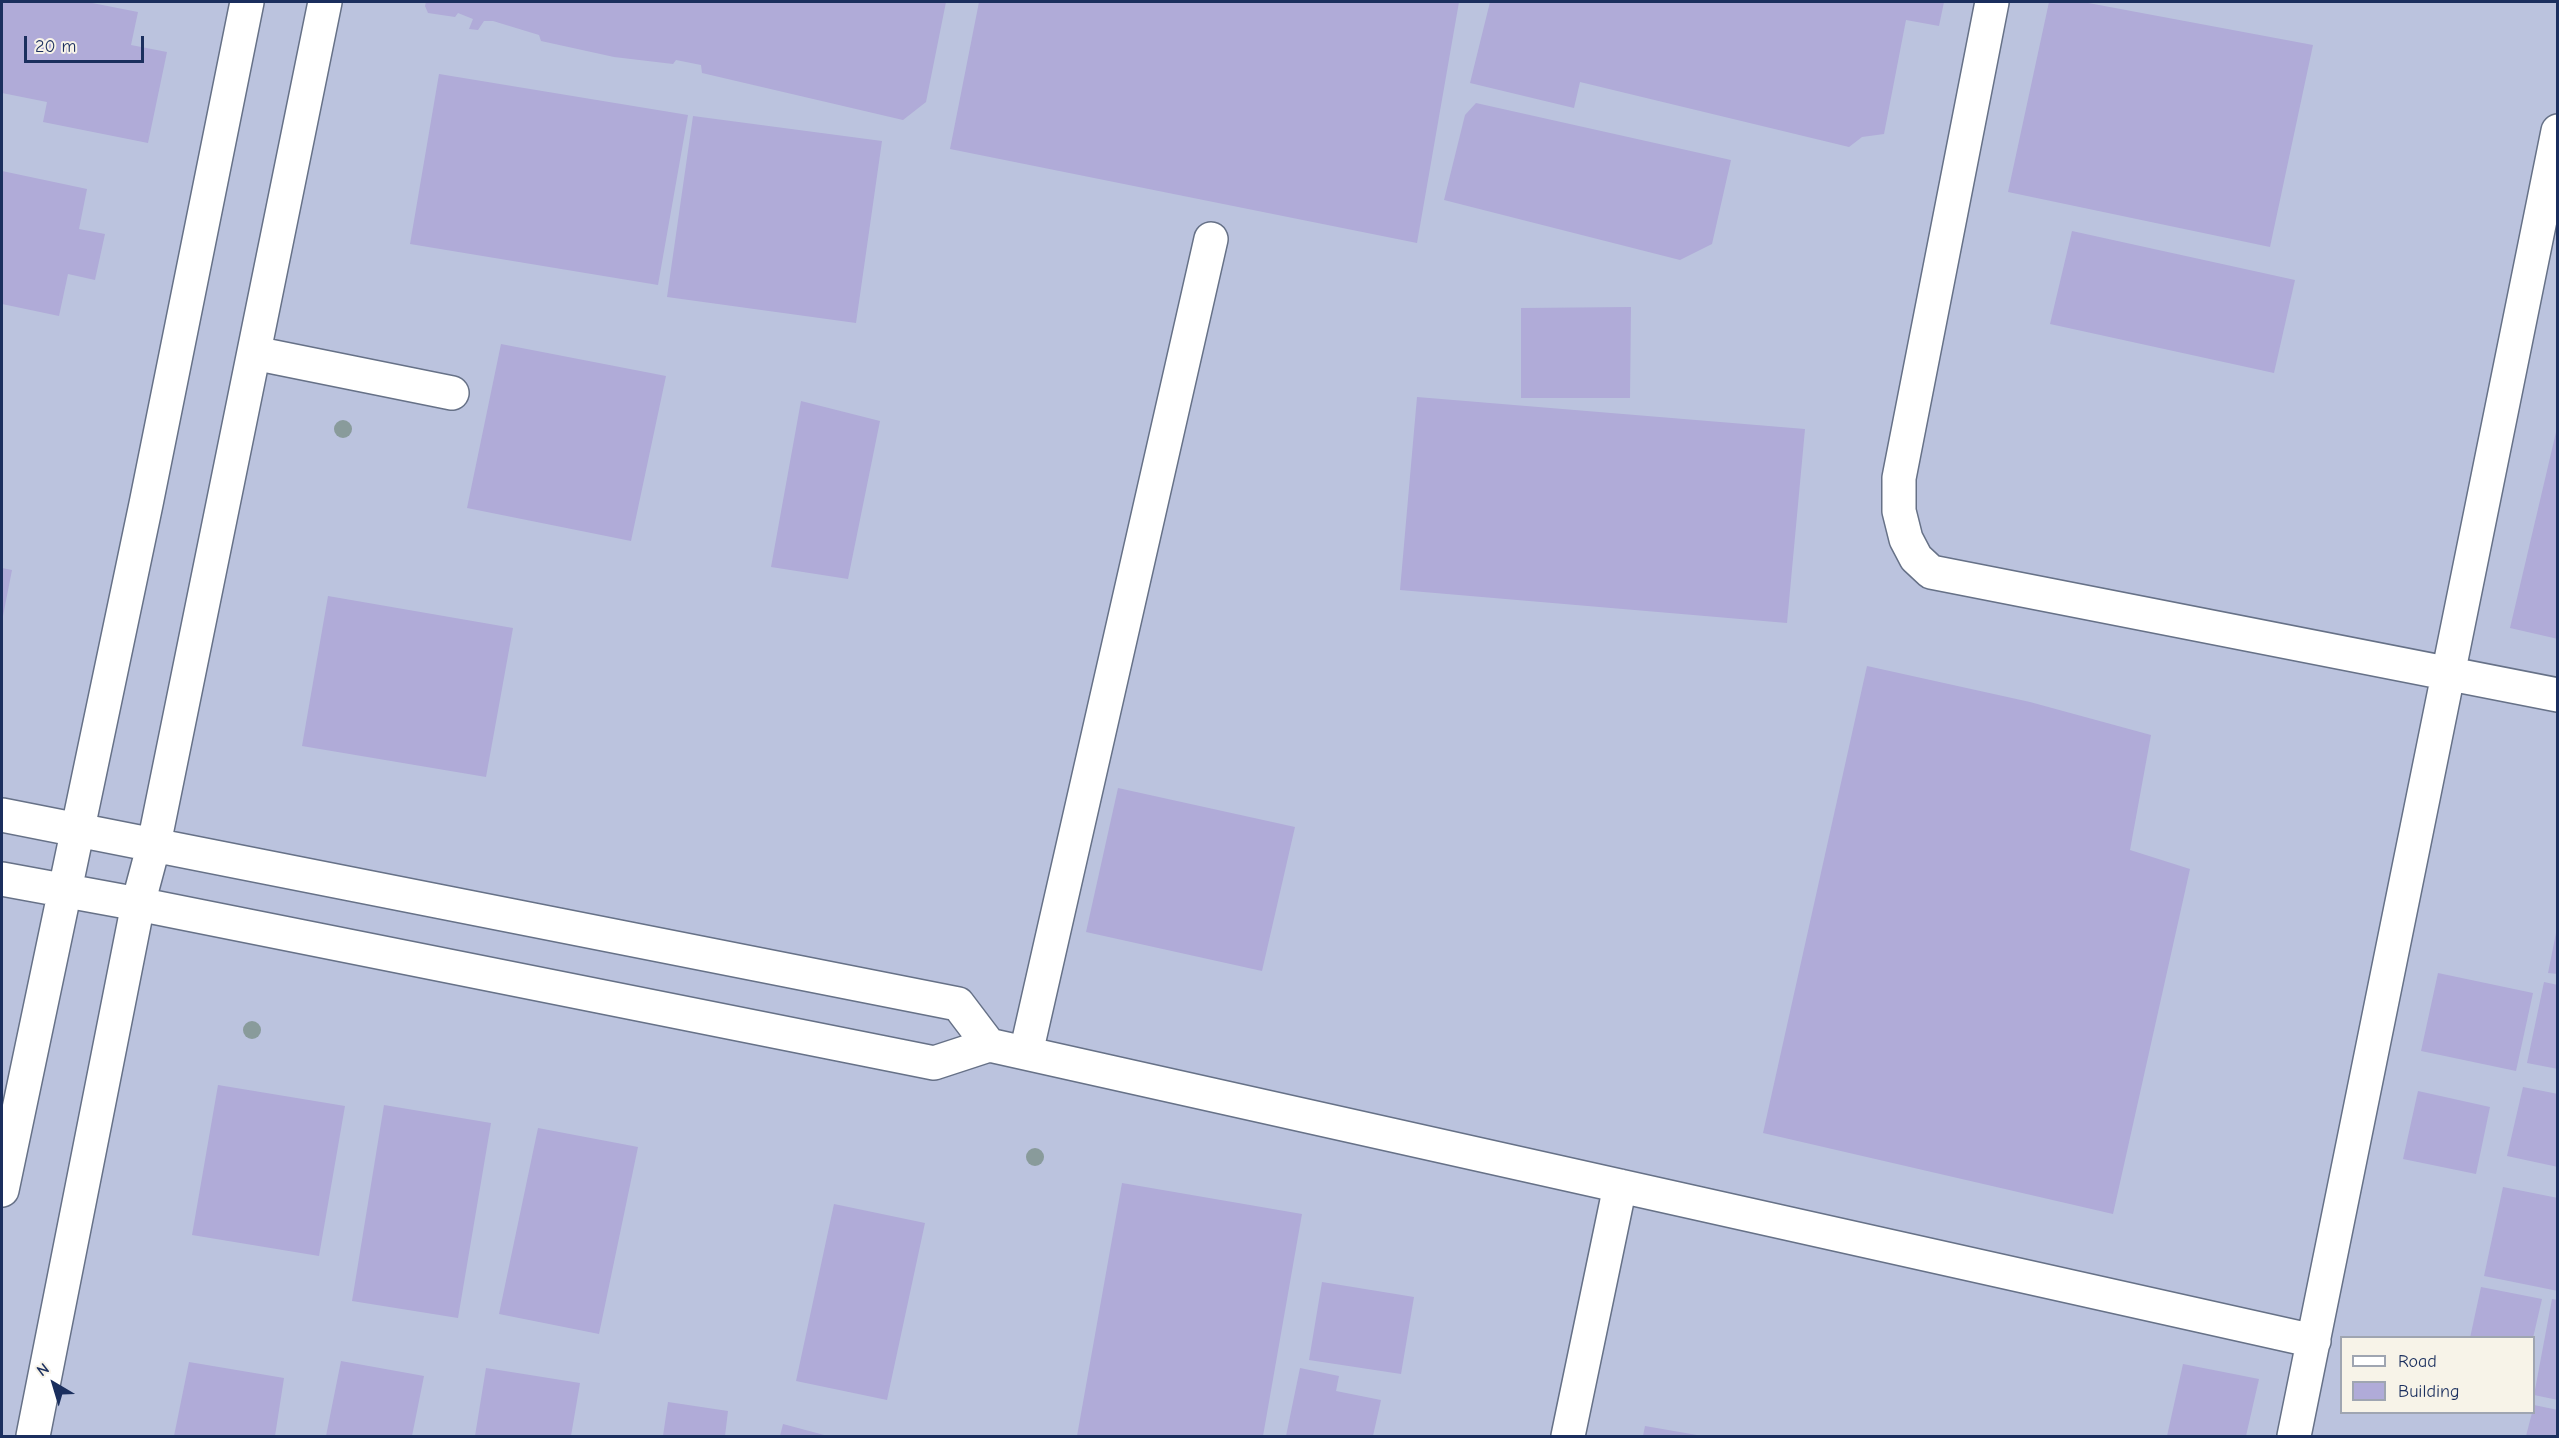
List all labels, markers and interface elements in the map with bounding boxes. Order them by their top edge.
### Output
scale bar [27,24,147,62]
text: 20 m [35,36,76,57]
legend [2340,1336,2535,1414]
text: Road [2398,1351,2437,1372]
north arrow [24,1354,84,1414]
text: N [33,1360,53,1380]
text: Building [2398,1381,2460,1402]

